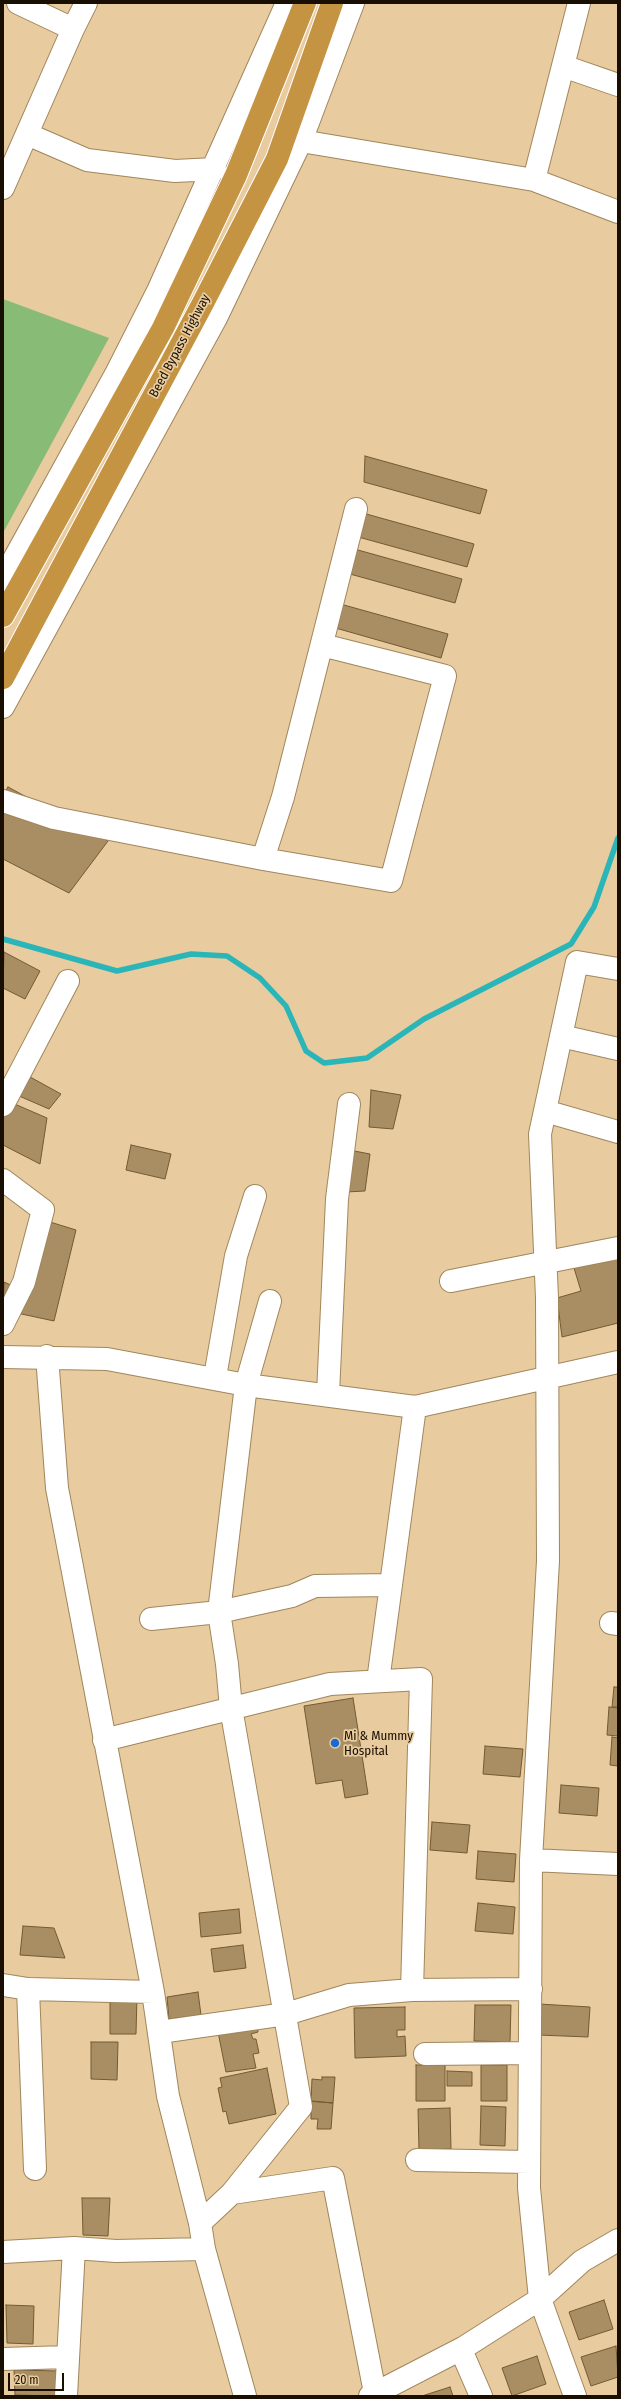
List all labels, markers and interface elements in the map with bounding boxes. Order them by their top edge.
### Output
street label: Beed Bypass Highway [146,292,214,400]
place label: Mi & Mummy Hospital [344,1728,413,1759]
marker: Mi & Mummy Hospital [329,1737,341,1749]
scale bar [10,2365,66,2391]
text: 20 m [15,2373,39,2387]

